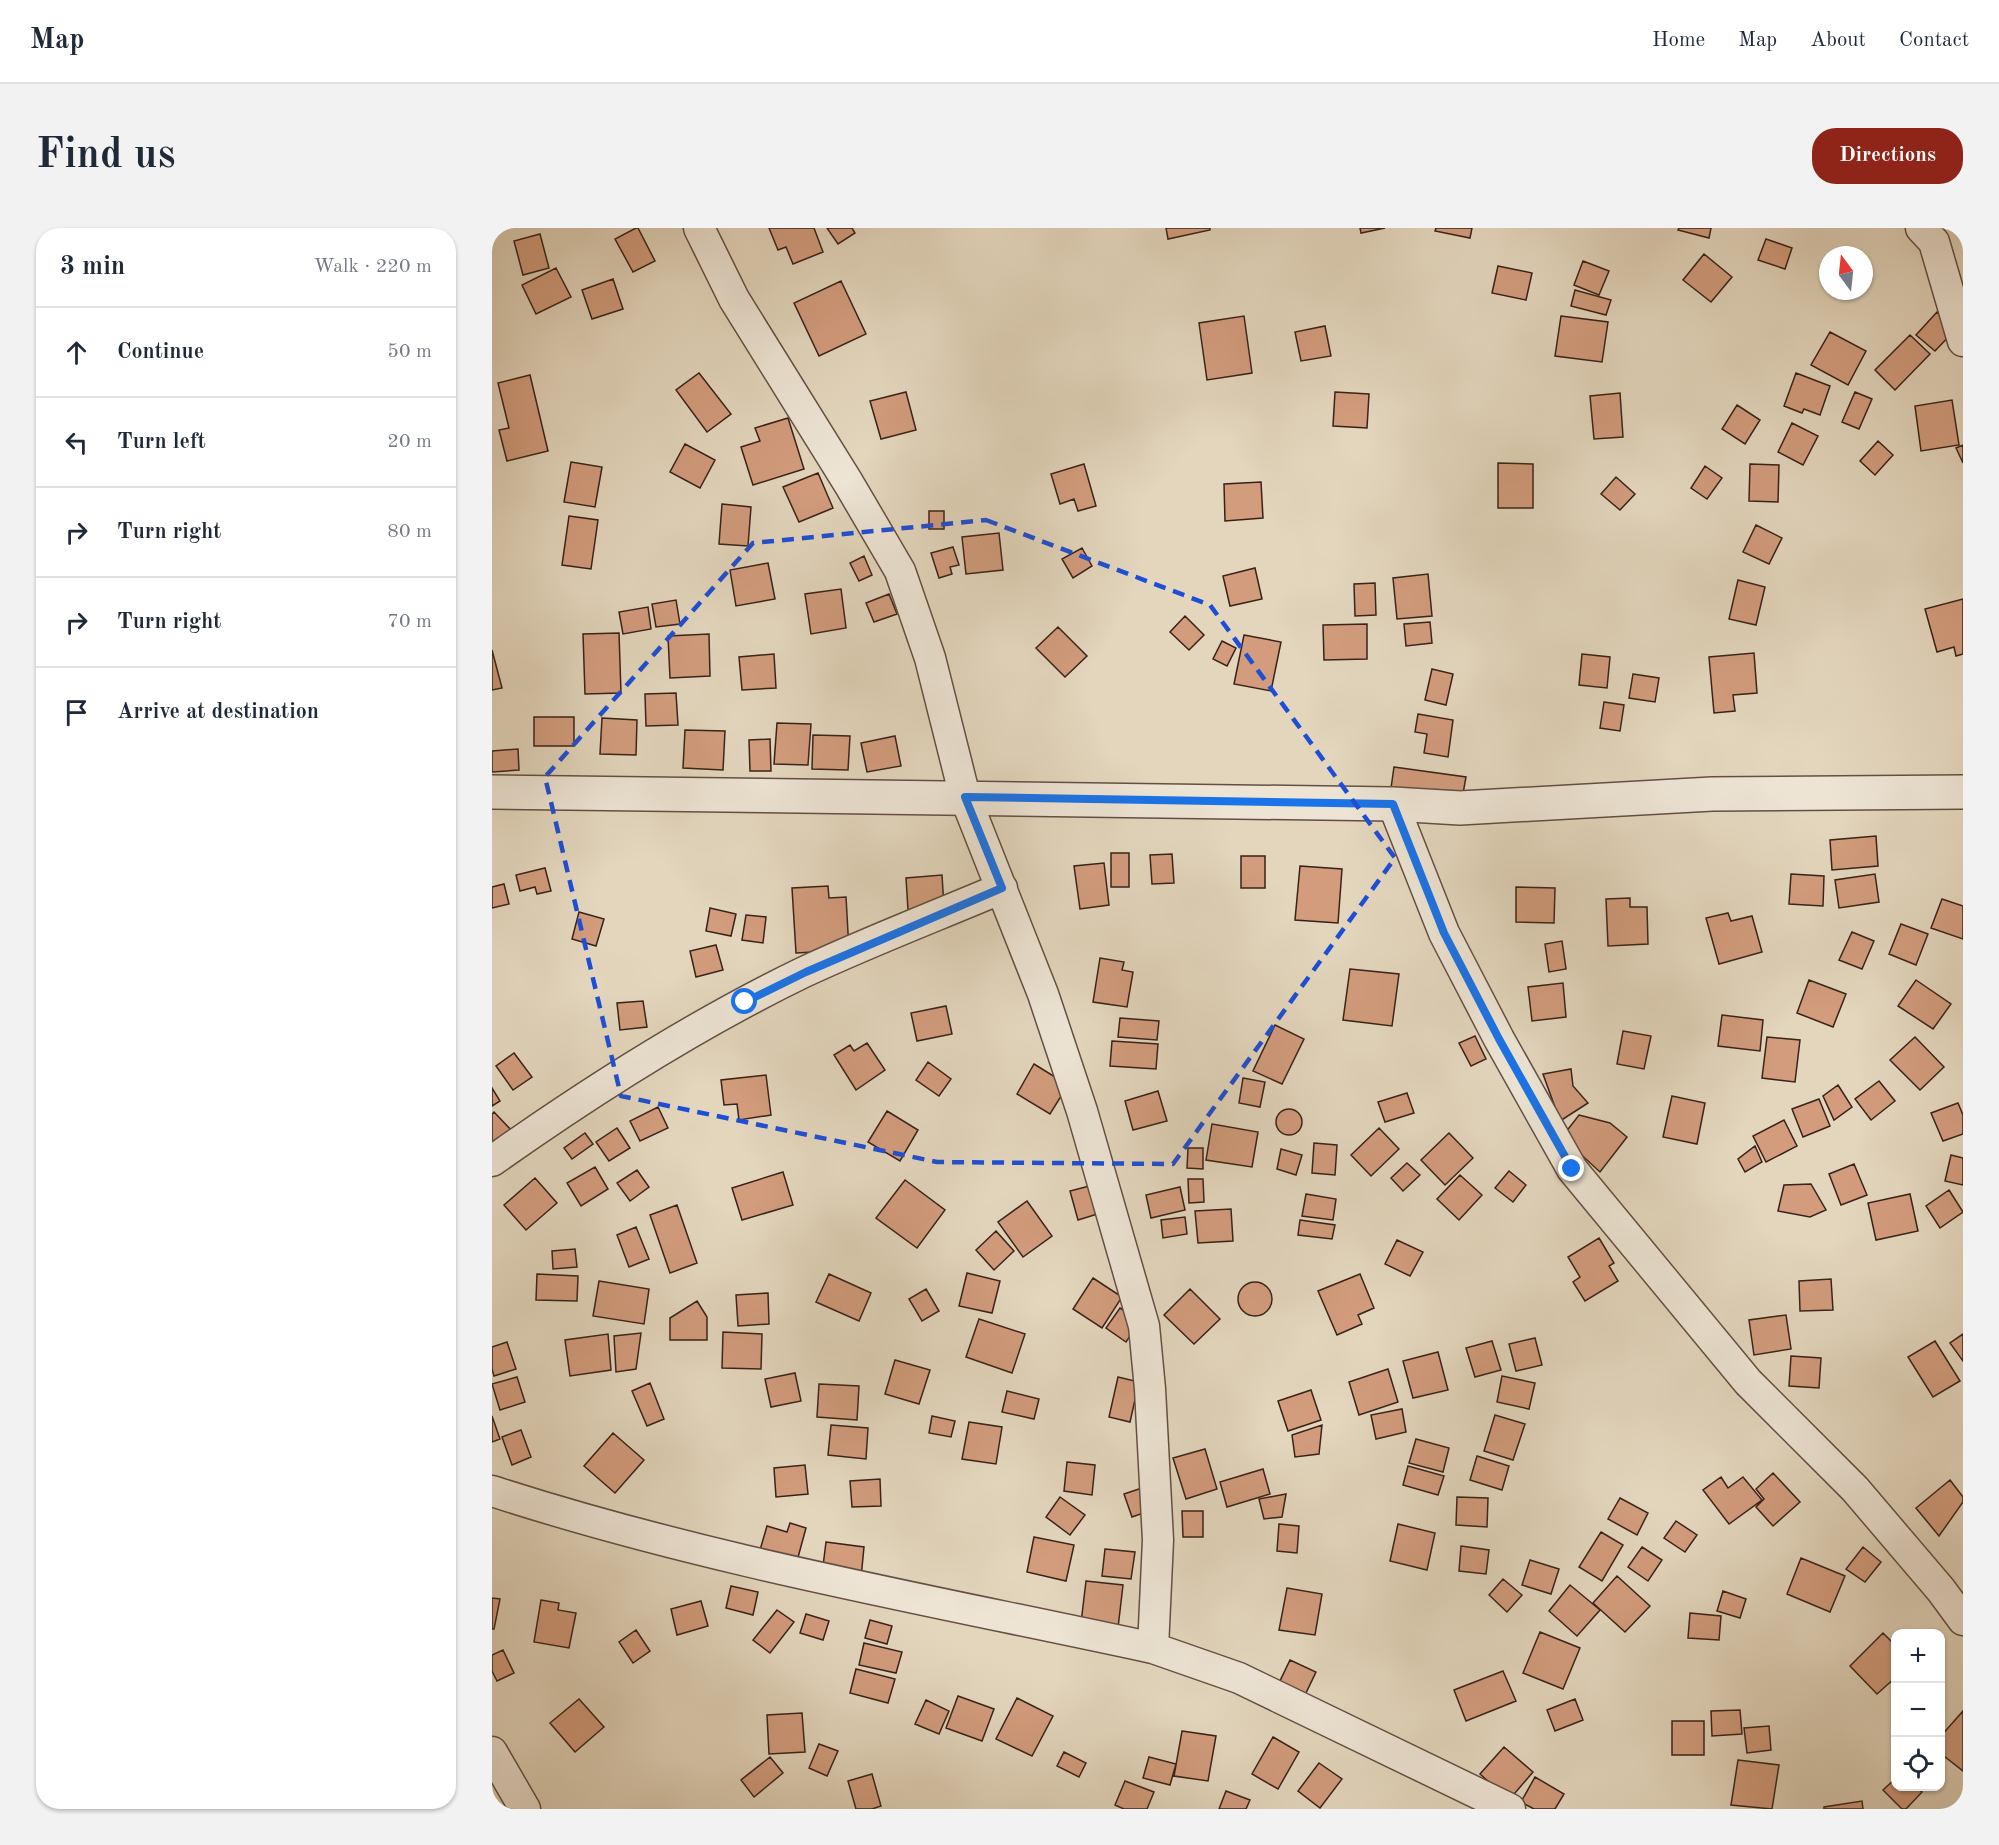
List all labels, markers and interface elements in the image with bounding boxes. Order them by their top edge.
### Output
text: Map [30,27,84,55]
text: Home [1652,30,1705,51]
text: Map [1738,30,1777,51]
text: About [1810,30,1866,51]
text: Contact [1899,30,1969,51]
button: Directions [1812,128,1963,184]
text: Find us [36,135,175,177]
north arrow [1819,246,1873,300]
text: 3 min [60,254,125,280]
text: Walk · 220 m [313,257,432,277]
icon: ahead [60,336,93,369]
text: Continue [117,341,204,363]
text: 50 m [387,342,432,362]
icon: left [60,426,93,459]
text: Turn left [117,431,206,453]
text: 20 m [387,432,432,452]
icon: right [60,516,93,549]
text: Turn right [117,521,221,543]
text: 80 m [387,522,432,542]
icon: right [60,606,93,639]
text: Turn right [117,611,221,633]
text: 70 m [387,612,432,632]
icon: arrive [60,696,93,729]
text: Arrive at destination [117,701,319,723]
route start [731,988,757,1014]
route end [1558,1155,1584,1181]
map controls [1891,1629,1945,1791]
button: + [1891,1629,1945,1683]
button: − [1891,1683,1945,1737]
button: locate [1891,1737,1945,1791]

